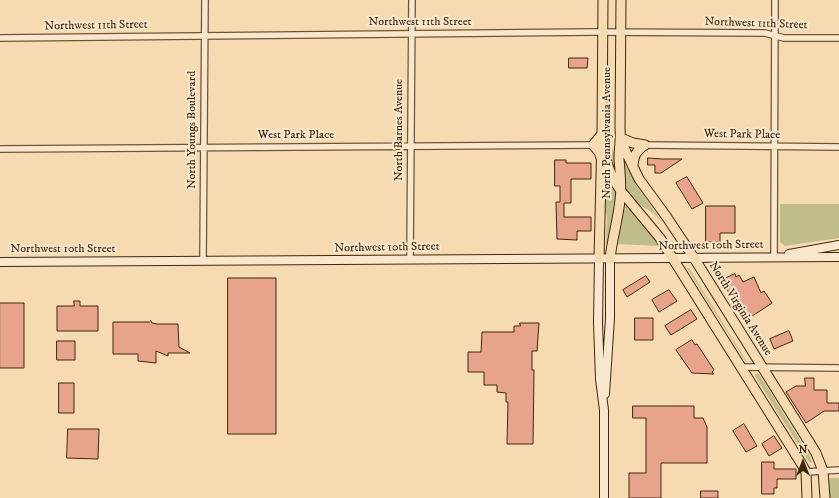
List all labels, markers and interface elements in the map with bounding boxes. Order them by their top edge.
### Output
street label: Northwest 11th Street [704,15,808,33]
street label: Northwest 11th Street [369,16,471,30]
street label: Northwest 11th Street [44,18,148,34]
street label: North Pennsylvania Avenue [601,67,615,199]
street label: North Youngs Boulevard [186,71,200,189]
street label: North Barnes Avenue [393,79,407,181]
street label: West Park Place [704,127,780,143]
street label: West Park Place [258,129,334,143]
street label: Northwest 10th Street [658,238,764,254]
street label: Northwest 10th Street [334,240,440,256]
street label: Northwest 10th Street [11,243,115,257]
street label: North Virginia Avenue [705,259,775,359]
north arrow [783,442,823,482]
text: N [798,443,808,457]

